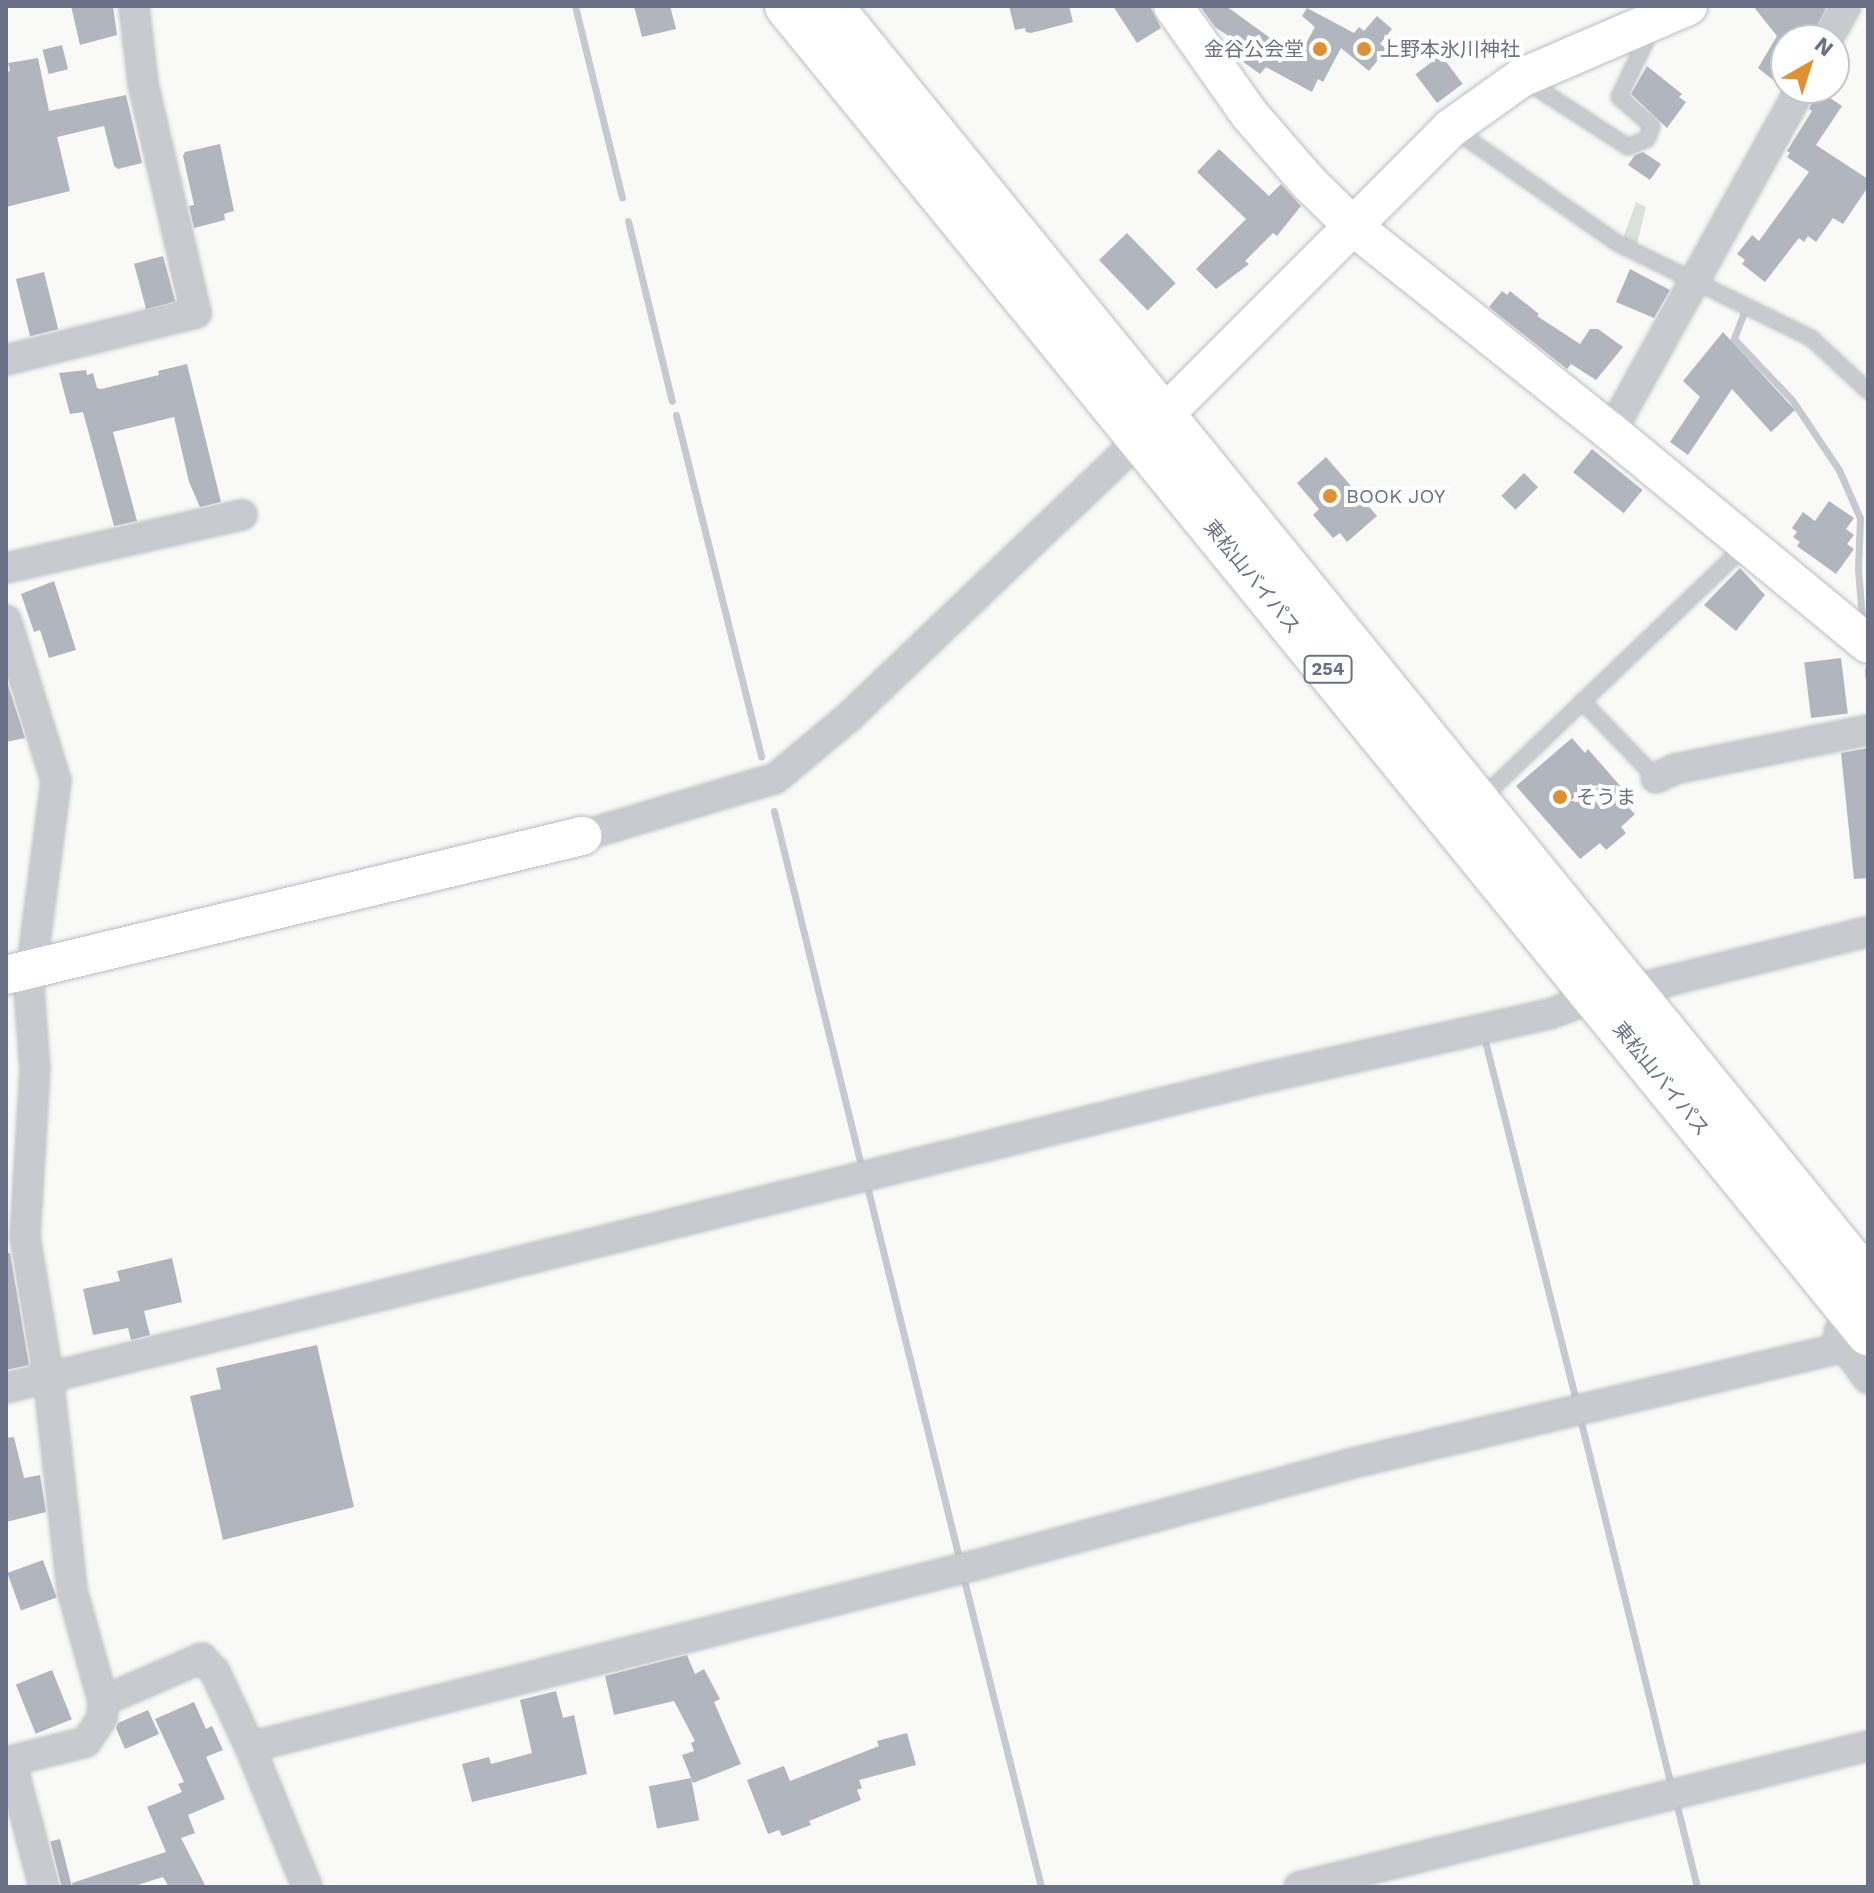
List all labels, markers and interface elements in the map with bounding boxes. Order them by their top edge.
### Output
north arrow [1770,24,1850,104]
text: N [1810,32,1838,61]
place label: 金谷公会堂 [1204,37,1304,61]
place label: 上野本氷川神社 [1380,37,1520,61]
marker: 金谷公会堂 [1311,40,1329,58]
marker: 上野本氷川神社 [1355,40,1373,58]
place label: BOOK JOY [1346,484,1446,508]
marker: BOOK JOY [1321,487,1339,505]
street label: 東松山バイパス [1199,515,1305,639]
road number: 254 [1302,655,1354,683]
place label: そうま [1576,785,1636,809]
marker: そうま [1551,788,1569,806]
street label: 東松山バイパス [1608,1017,1714,1141]

